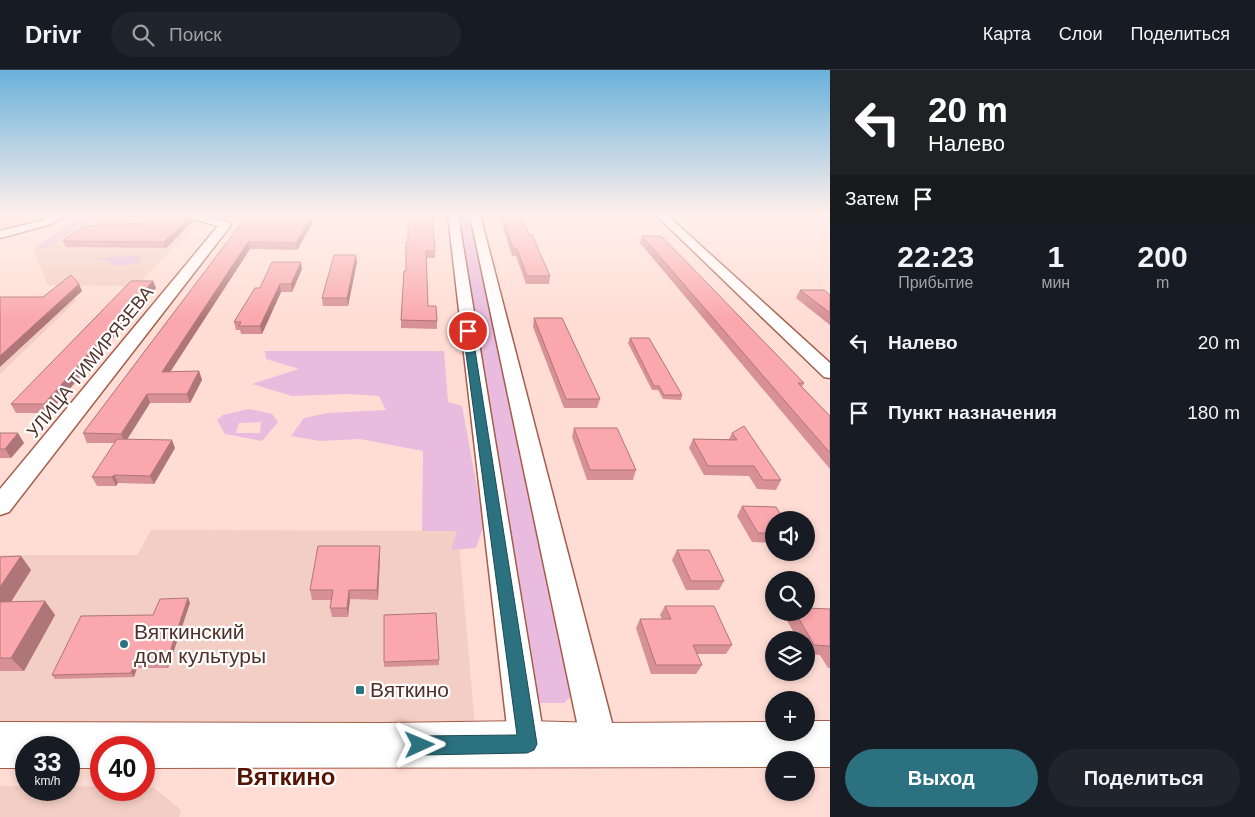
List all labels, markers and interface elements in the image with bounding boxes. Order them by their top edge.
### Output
search box [111,12,461,57]
text: Drivr [25,21,81,48]
icon: search [129,21,157,49]
text: Поиск [169,24,222,45]
text: Карта [983,24,1031,44]
text: Слои [1059,24,1103,44]
text: Поделиться [1131,24,1230,44]
icon: left [845,90,910,155]
text: 20 m [928,90,1008,129]
text: Налево [928,131,1005,156]
icon: arrive [909,185,937,213]
text: Затем [845,188,899,209]
text: 22:23 [897,240,974,273]
text: 1 [1047,240,1064,273]
text: 200 [1138,240,1188,273]
text: Прибытие [898,274,973,291]
text: мин [1041,274,1070,291]
text: m [1156,274,1169,291]
street label: УЛИЦА ТИМИРЯЗЕВА [23,282,157,442]
pin [447,310,489,352]
icon: arrive [454,317,482,345]
icon: left [845,329,873,357]
text: Налево [888,332,958,353]
text: 20 m [1198,332,1240,353]
icon: arrive [845,399,873,427]
text: Пункт назначения [888,402,1057,423]
text: 180 m [1187,402,1240,423]
map controls [765,511,815,801]
button: sound [765,511,815,561]
button: search [765,571,815,621]
place label: Вяткинский дом культуры [134,620,266,667]
button: layers [765,631,815,681]
marker: Вяткинский дом культуры [118,638,130,650]
place label: Вяткино [370,678,449,701]
marker: Вяткино [354,684,366,696]
button: + [765,691,815,741]
position arrow [393,718,445,770]
speed limit sign: 40 [90,736,155,801]
text: 33 [34,748,61,776]
button: Выход [845,749,1038,807]
button: Поделиться [1048,749,1240,807]
button: − [765,751,815,801]
district label: Вяткино [236,763,336,790]
text: km/h [34,774,61,788]

